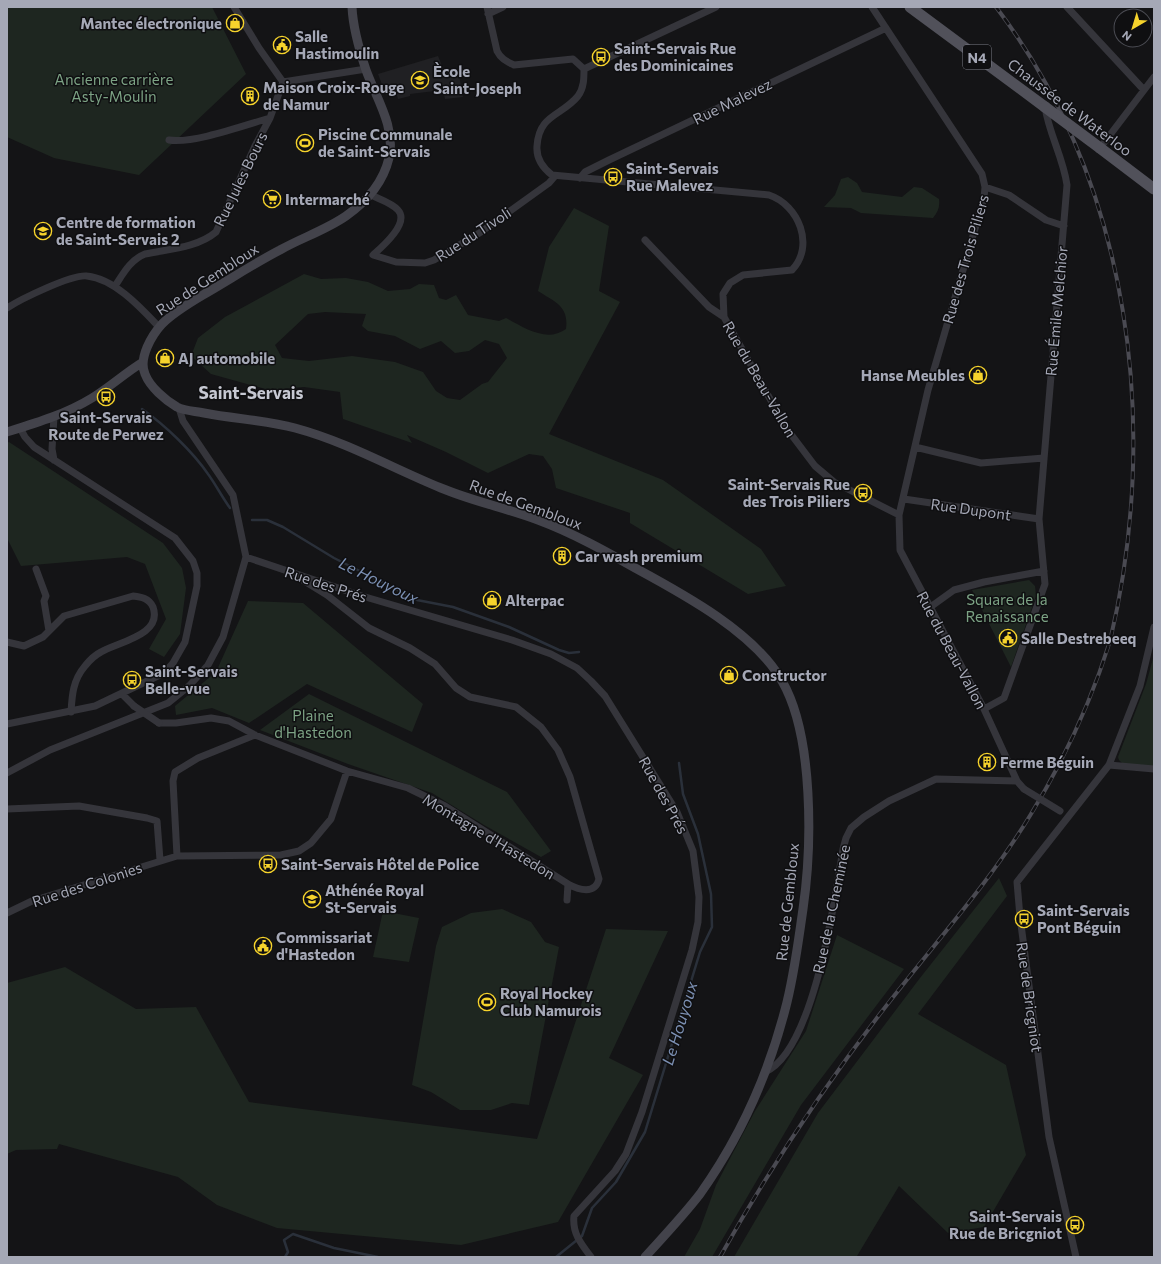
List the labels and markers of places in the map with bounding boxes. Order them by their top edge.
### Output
shop icon: Mantec électronique [225,13,245,33]
place label: Mantec électronique [80,14,222,32]
place label: Salle Hastimoulin [295,27,379,62]
public building icon: Salle Hastimoulin [272,35,292,55]
place label: Saint-Servais Rue des Dominicaines [614,39,736,74]
bus stop icon: Saint-Servais Rue des Dominicaines [591,47,611,67]
place label: Ècole Saint-Joseph [433,62,522,97]
school or university icon: Ècole Saint-Joseph [410,70,430,90]
place label: Maison Croix-Rouge de Namur [263,78,404,113]
building icon: Maison Croix-Rouge de Namur [240,86,260,106]
place label: Piscine Communale de Saint-Servais [318,125,452,160]
sports icon: Piscine Communale de Saint-Servais [295,133,315,153]
place label: Saint-Servais Rue Malevez [626,159,719,194]
bus stop icon: Saint-Servais Rue Malevez [603,167,623,187]
supermarket icon: Intermarché [262,189,282,209]
place label: Intermarché [285,190,370,208]
place label: Centre de formation de Saint-Servais 2 [56,213,196,248]
school or university icon: Centre de formation de Saint-Servais 2 [33,221,53,241]
shop icon: AJ automobile [155,348,175,368]
place label: AJ automobile [178,349,275,367]
shop icon: Hanse Meubles [968,365,988,385]
place label: Hanse Meubles [861,366,965,384]
bus stop icon: Saint-Servais Route de Perwez [96,387,116,407]
place label: Saint-Servais Route de Perwez [48,408,164,443]
place label: Saint-Servais Rue des Trois Piliers [728,475,850,510]
bus stop icon: Saint-Servais Rue des Trois Piliers [853,483,873,503]
building icon: Car wash premium [552,546,572,566]
place label: Car wash premium [575,547,703,565]
shop icon: Alterpac [482,590,502,610]
place label: Alterpac [505,591,564,609]
public building icon: Salle Destrebeeq [998,628,1018,648]
place label: Salle Destrebeeq [1021,629,1136,647]
place label: Saint-Servais Belle-vue [145,662,238,697]
shop icon: Constructor [719,665,739,685]
place label: Constructor [742,666,827,684]
bus stop icon: Saint-Servais Belle-vue [122,670,142,690]
building icon: Ferme Béguin [977,752,997,772]
place label: Ferme Béguin [1000,753,1094,771]
bus stop icon: Saint-Servais Hôtel de Police [258,854,278,874]
place label: Saint-Servais Hôtel de Police [281,855,479,873]
place label: Athénée Royal St-Servais [325,881,424,916]
school or university icon: Athénée Royal St-Servais [302,889,322,909]
place label: Saint-Servais Pont Béguin [1037,901,1130,936]
bus stop icon: Saint-Servais Pont Béguin [1014,909,1034,929]
place label: Commissariat d'Hastedon [276,928,372,963]
public building icon: Commissariat d'Hastedon [253,936,273,956]
place label: Royal Hockey Club Namurois [500,984,602,1019]
sports icon: Royal Hockey Club Namurois [477,992,497,1012]
place label: Saint-Servais Rue de Bricgniot [949,1207,1062,1242]
bus stop icon: Saint-Servais Rue de Bricgniot [1065,1215,1085,1235]

